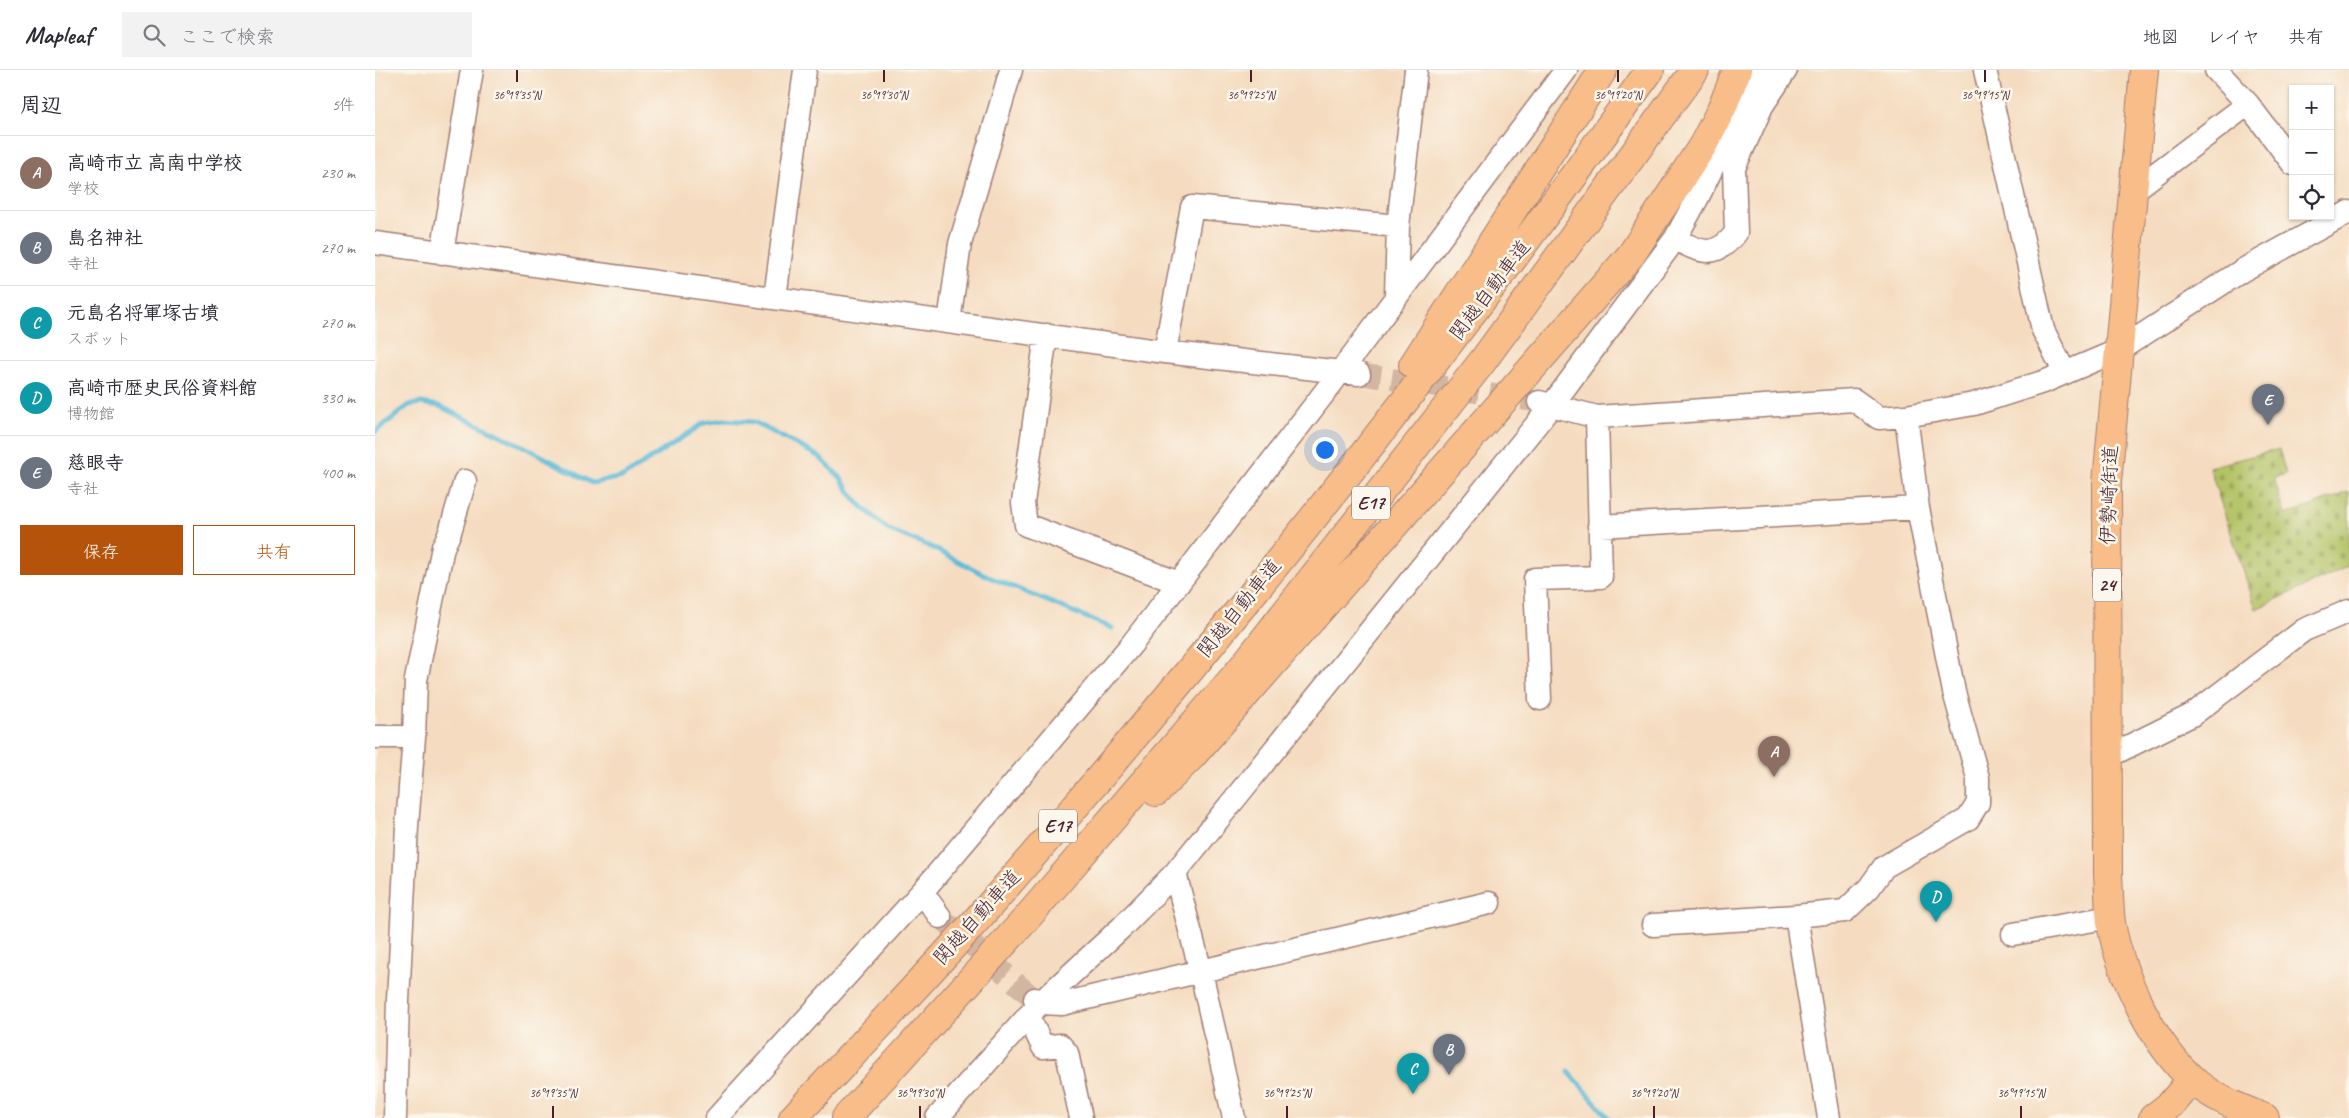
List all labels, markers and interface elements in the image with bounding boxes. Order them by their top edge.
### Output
search box [122,12,472,57]
text: Mapleaf [25,20,92,50]
icon: search [140,21,168,49]
text: ここで検索 [180,25,275,49]
text: 地図 [2143,26,2179,48]
text: レイヤ [2207,26,2260,48]
text: 共有 [2288,26,2324,48]
map controls [2289,85,2334,220]
button: + [2289,85,2334,130]
text: 36°19'35"N [493,87,542,103]
text: 36°19'30"N [860,87,909,103]
text: 36°19'25"N [1227,87,1276,103]
text: 36°19'20"N [1594,87,1643,103]
text: 36°19'15"N [1961,87,2010,103]
text: 周辺 [20,92,62,118]
text: 5件 [332,95,355,115]
button: − [2289,130,2334,175]
text: 高崎市立 高南中学校 [67,151,243,175]
text: A [32,163,40,183]
text: 230 m [321,163,355,183]
button: locate [2289,175,2334,220]
text: 学校 [67,179,99,199]
text: 島名神社 [67,226,143,250]
street label: 関越自動車道 [1444,235,1536,345]
text: B [32,238,40,258]
text: 270 m [321,238,355,258]
text: 寺社 [67,254,99,274]
text: 元島名将軍塚古墳 [67,301,219,325]
text: C [32,313,40,333]
text: 270 m [321,313,355,333]
text: スポット [67,329,131,349]
text: 高崎市歴史民俗資料館 [67,376,257,400]
pin: E [2252,384,2284,425]
text: D [31,388,41,408]
text: 330 m [321,388,355,408]
text: 博物館 [67,404,115,424]
your location [1312,437,1338,463]
street label: 伊勢崎街道 [2095,445,2123,545]
text: 慈眼寺 [67,451,124,475]
text: E [32,463,40,483]
text: 400 m [321,463,355,483]
text: 寺社 [67,479,99,499]
road number: E17 [1352,486,1390,519]
button: 保存 [20,525,183,575]
button: 共有 [193,525,355,575]
street label: 関越自動車道 [1192,554,1286,662]
road number: 24 [2093,568,2121,602]
pin: A [1758,736,1790,777]
road number: E17 [1039,809,1077,842]
street label: 関越自動車道 [928,864,1026,970]
pin: D [1920,881,1952,922]
pin: B [1433,1034,1465,1075]
pin: C [1397,1053,1429,1094]
text: 36°19'35"N [529,1085,578,1101]
text: 36°19'30"N [896,1085,945,1101]
text: 36°19'25"N [1263,1085,1312,1101]
text: 36°19'20"N [1630,1085,1679,1101]
text: 36°19'15"N [1997,1085,2046,1101]

